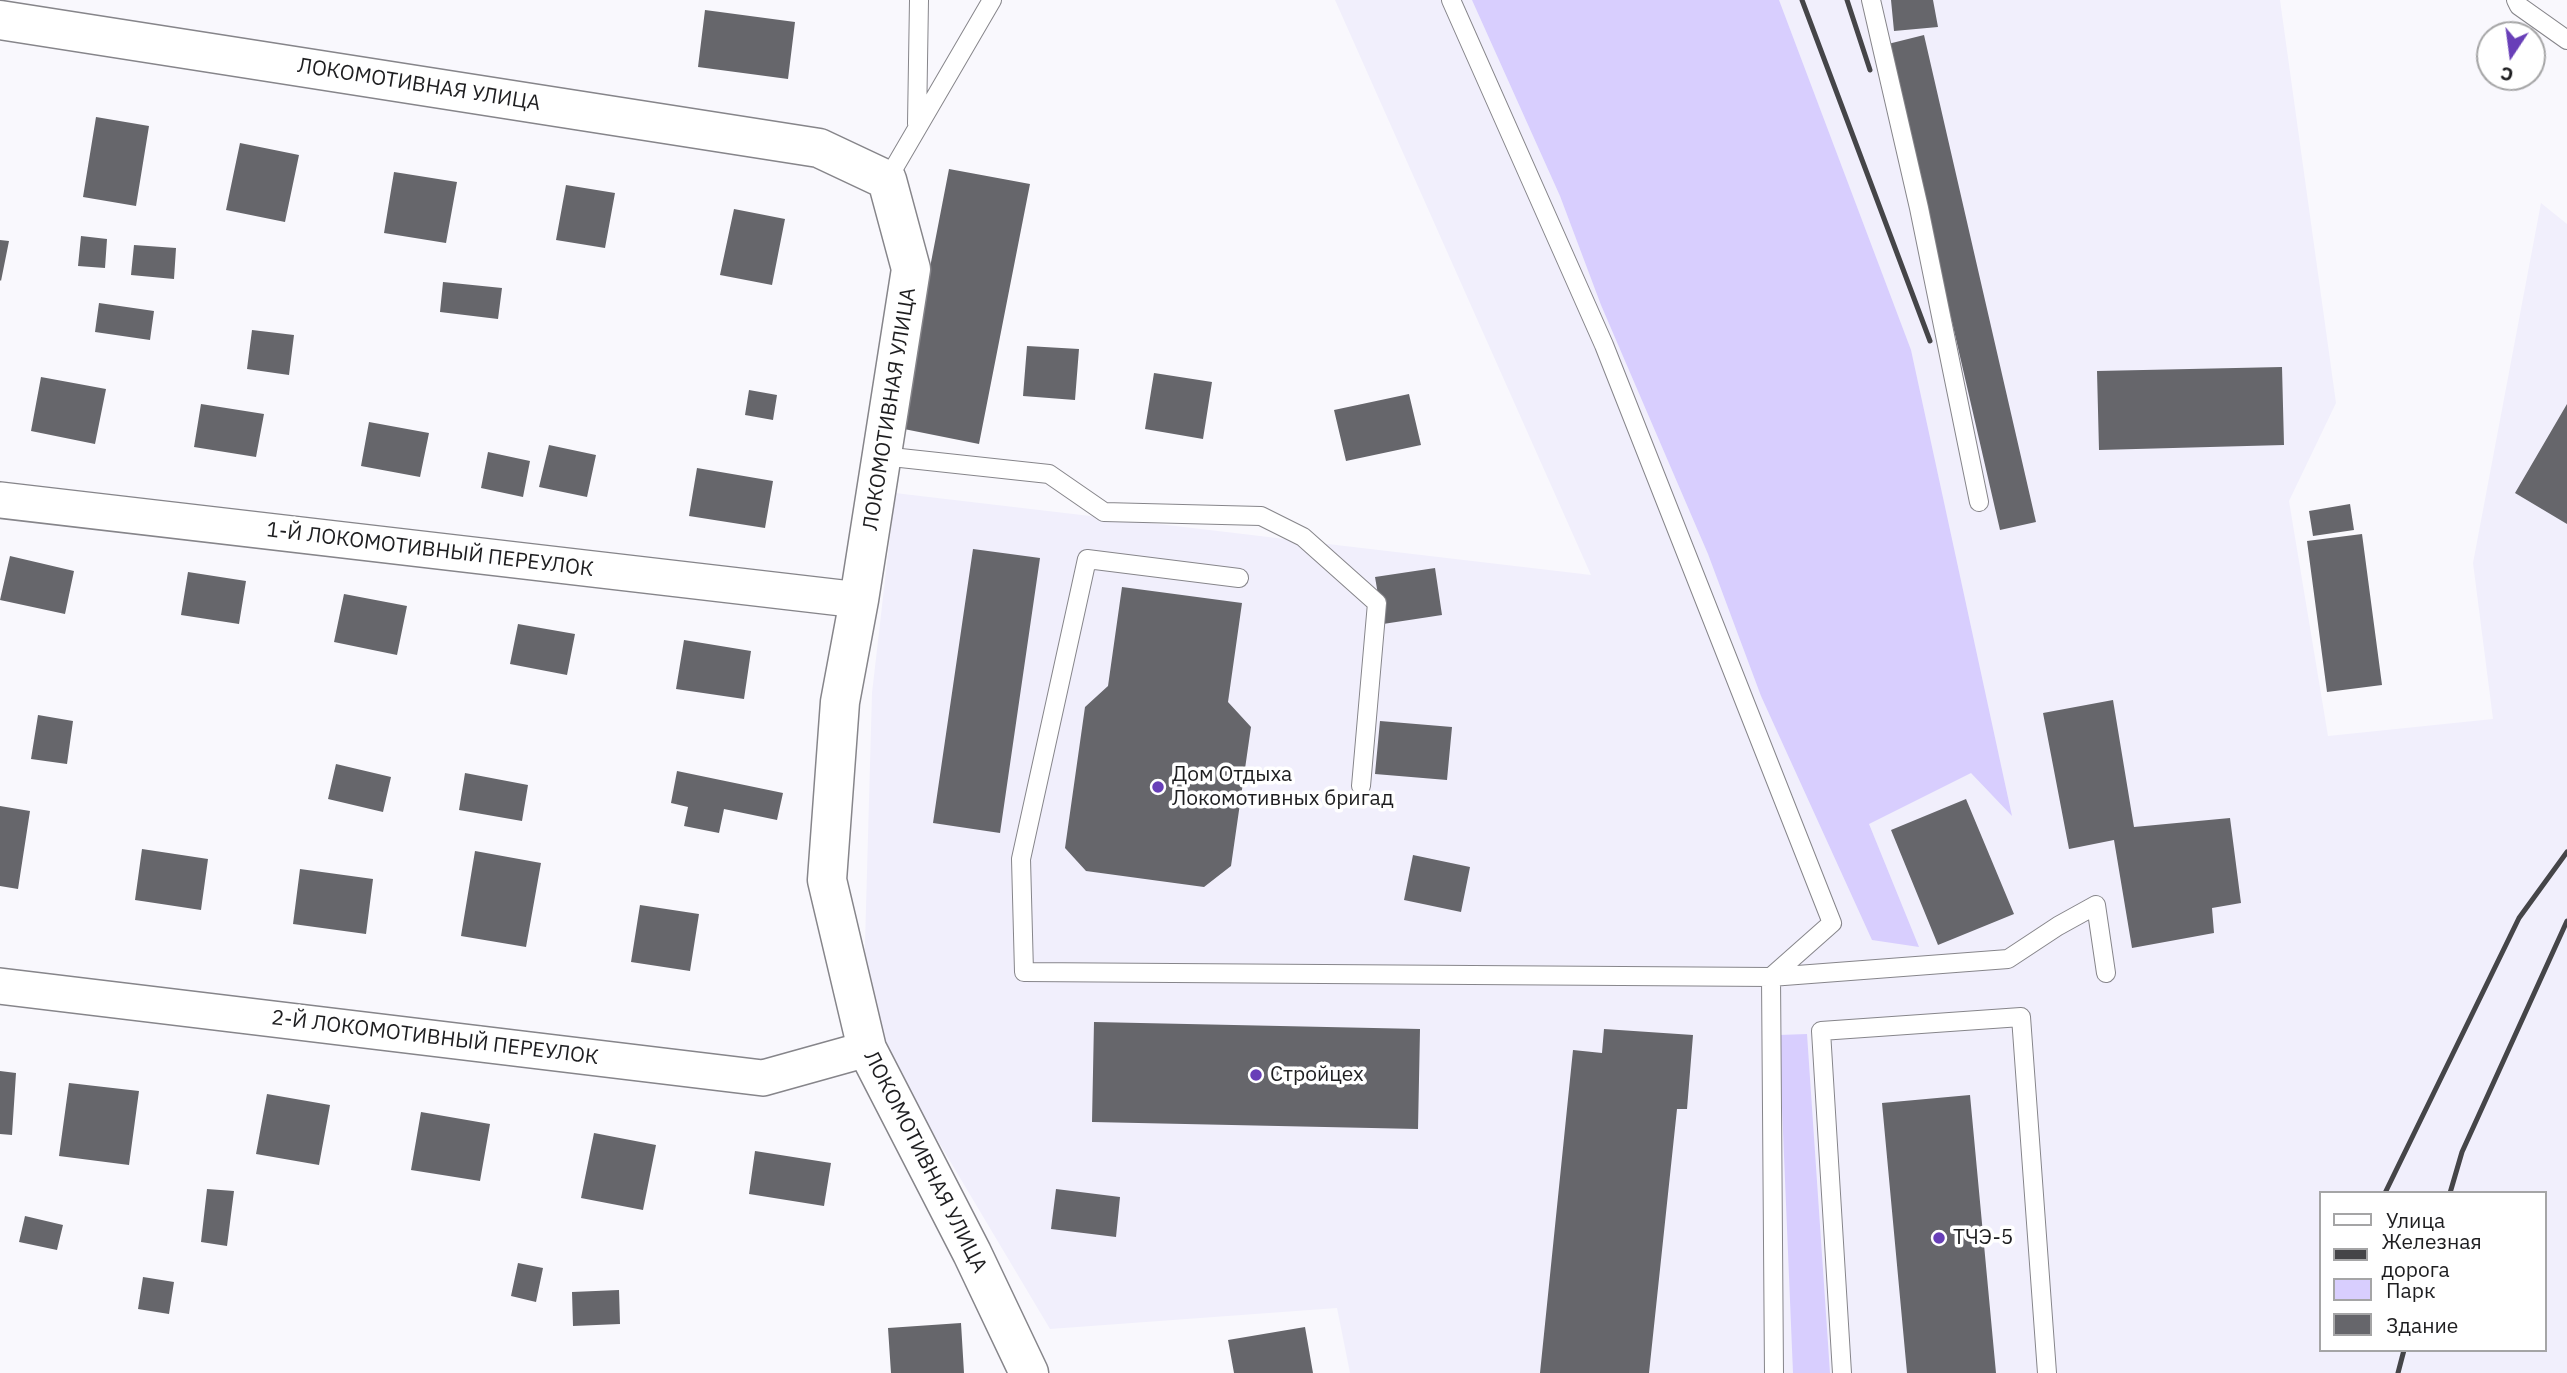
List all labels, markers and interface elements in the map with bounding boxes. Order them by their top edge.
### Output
north arrow [2476,21,2546,91]
street label: ЛОКОМОТИВНАЯ УЛИЦА [296,53,542,117]
text: С [2498,61,2515,88]
street label: ЛОКОМОТИВНАЯ УЛИЦА [858,286,922,532]
street label: 1-Й ЛОКОМОТИВНЫЙ ПЕРЕУЛОК [265,517,595,583]
place label: Дом Отдыха Локомотивных бригад [1172,762,1394,812]
marker: Дом Отдыха Локомотивных бригад [1150,779,1166,795]
street label: 2-Й ЛОКОМОТИВНЫЙ ПЕРЕУЛОК [270,1005,600,1071]
street label: ЛОКОМОТИВНАЯ УЛИЦА [858,1047,992,1277]
place label: Стройцех [1270,1062,1364,1088]
marker: Стройцех [1248,1067,1264,1083]
legend [2318,1191,2546,1352]
text: Улица [2386,1206,2445,1234]
place label: ТЧЭ-5 [1953,1225,2013,1251]
text: Железная дорога [2382,1227,2482,1283]
marker: ТЧЭ-5 [1931,1230,1947,1246]
text: Парк [2386,1276,2436,1304]
text: Здание [2386,1311,2458,1339]

